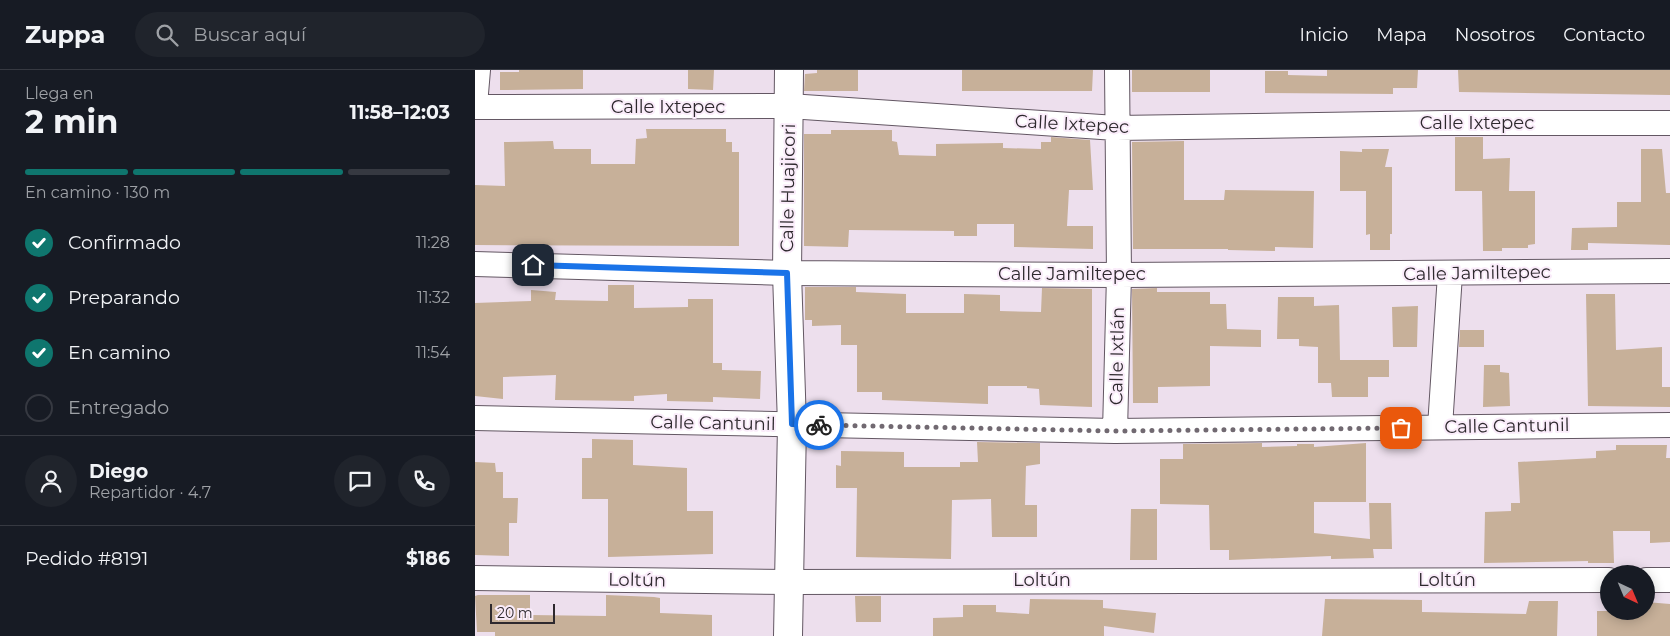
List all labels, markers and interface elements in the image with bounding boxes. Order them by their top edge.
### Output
search box [135,12,485,57]
text: Zuppa [25,20,105,49]
icon: search [153,21,181,49]
text: Buscar aquí [193,23,306,46]
text: Inicio [1300,24,1348,46]
text: Mapa [1376,24,1427,46]
text: Nosotros [1455,24,1535,46]
text: Contacto [1563,24,1645,46]
text: Llega en [25,84,93,103]
street label: Calle Ixtepec [611,96,725,118]
text: 11:58–12:03 [350,101,450,124]
text: 2 min [25,102,118,141]
street label: Calle Ixtepec [1014,110,1130,138]
street label: Calle Ixtepec [1420,112,1534,134]
street label: Calle Huajicori [776,123,800,253]
text: En camino · 130 m [25,183,170,202]
icon: check [25,229,53,257]
text: Confirmado [68,231,181,254]
text: 11:28 [416,233,450,252]
pin [512,244,554,286]
icon: home [519,251,547,279]
street label: Calle Jamiltepec [1403,261,1551,285]
street label: Calle Jamiltepec [998,263,1146,285]
icon: check [25,284,53,312]
text: Preparando [68,286,180,309]
text: 11:32 [417,288,450,307]
street label: Calle Ixtlán [1105,307,1129,405]
icon: check [25,339,53,367]
text: En camino [68,341,170,364]
text: 11:54 [415,343,450,362]
text: Entregado [68,396,169,419]
courier [794,400,844,450]
pin [1380,407,1422,449]
street label: Calle Cantunil [650,411,776,435]
icon: bike [805,411,833,439]
icon: bag [1387,414,1415,442]
street label: Calle Cantunil [1444,414,1570,438]
button: person [25,455,77,507]
button: chat [334,455,386,507]
button: phone [398,455,450,507]
text: Diego [89,460,148,483]
text: Repartidor · 4.7 [89,483,211,502]
text: Pedido #8191 [25,547,148,570]
text: $186 [406,547,450,570]
north arrow [1600,565,1655,620]
map controls [1600,565,1655,620]
street label: Loltún [608,568,666,592]
street label: Loltún [1013,569,1071,591]
street label: Loltún [1418,569,1476,591]
scale bar [490,601,555,624]
text: 20 m [497,604,533,622]

